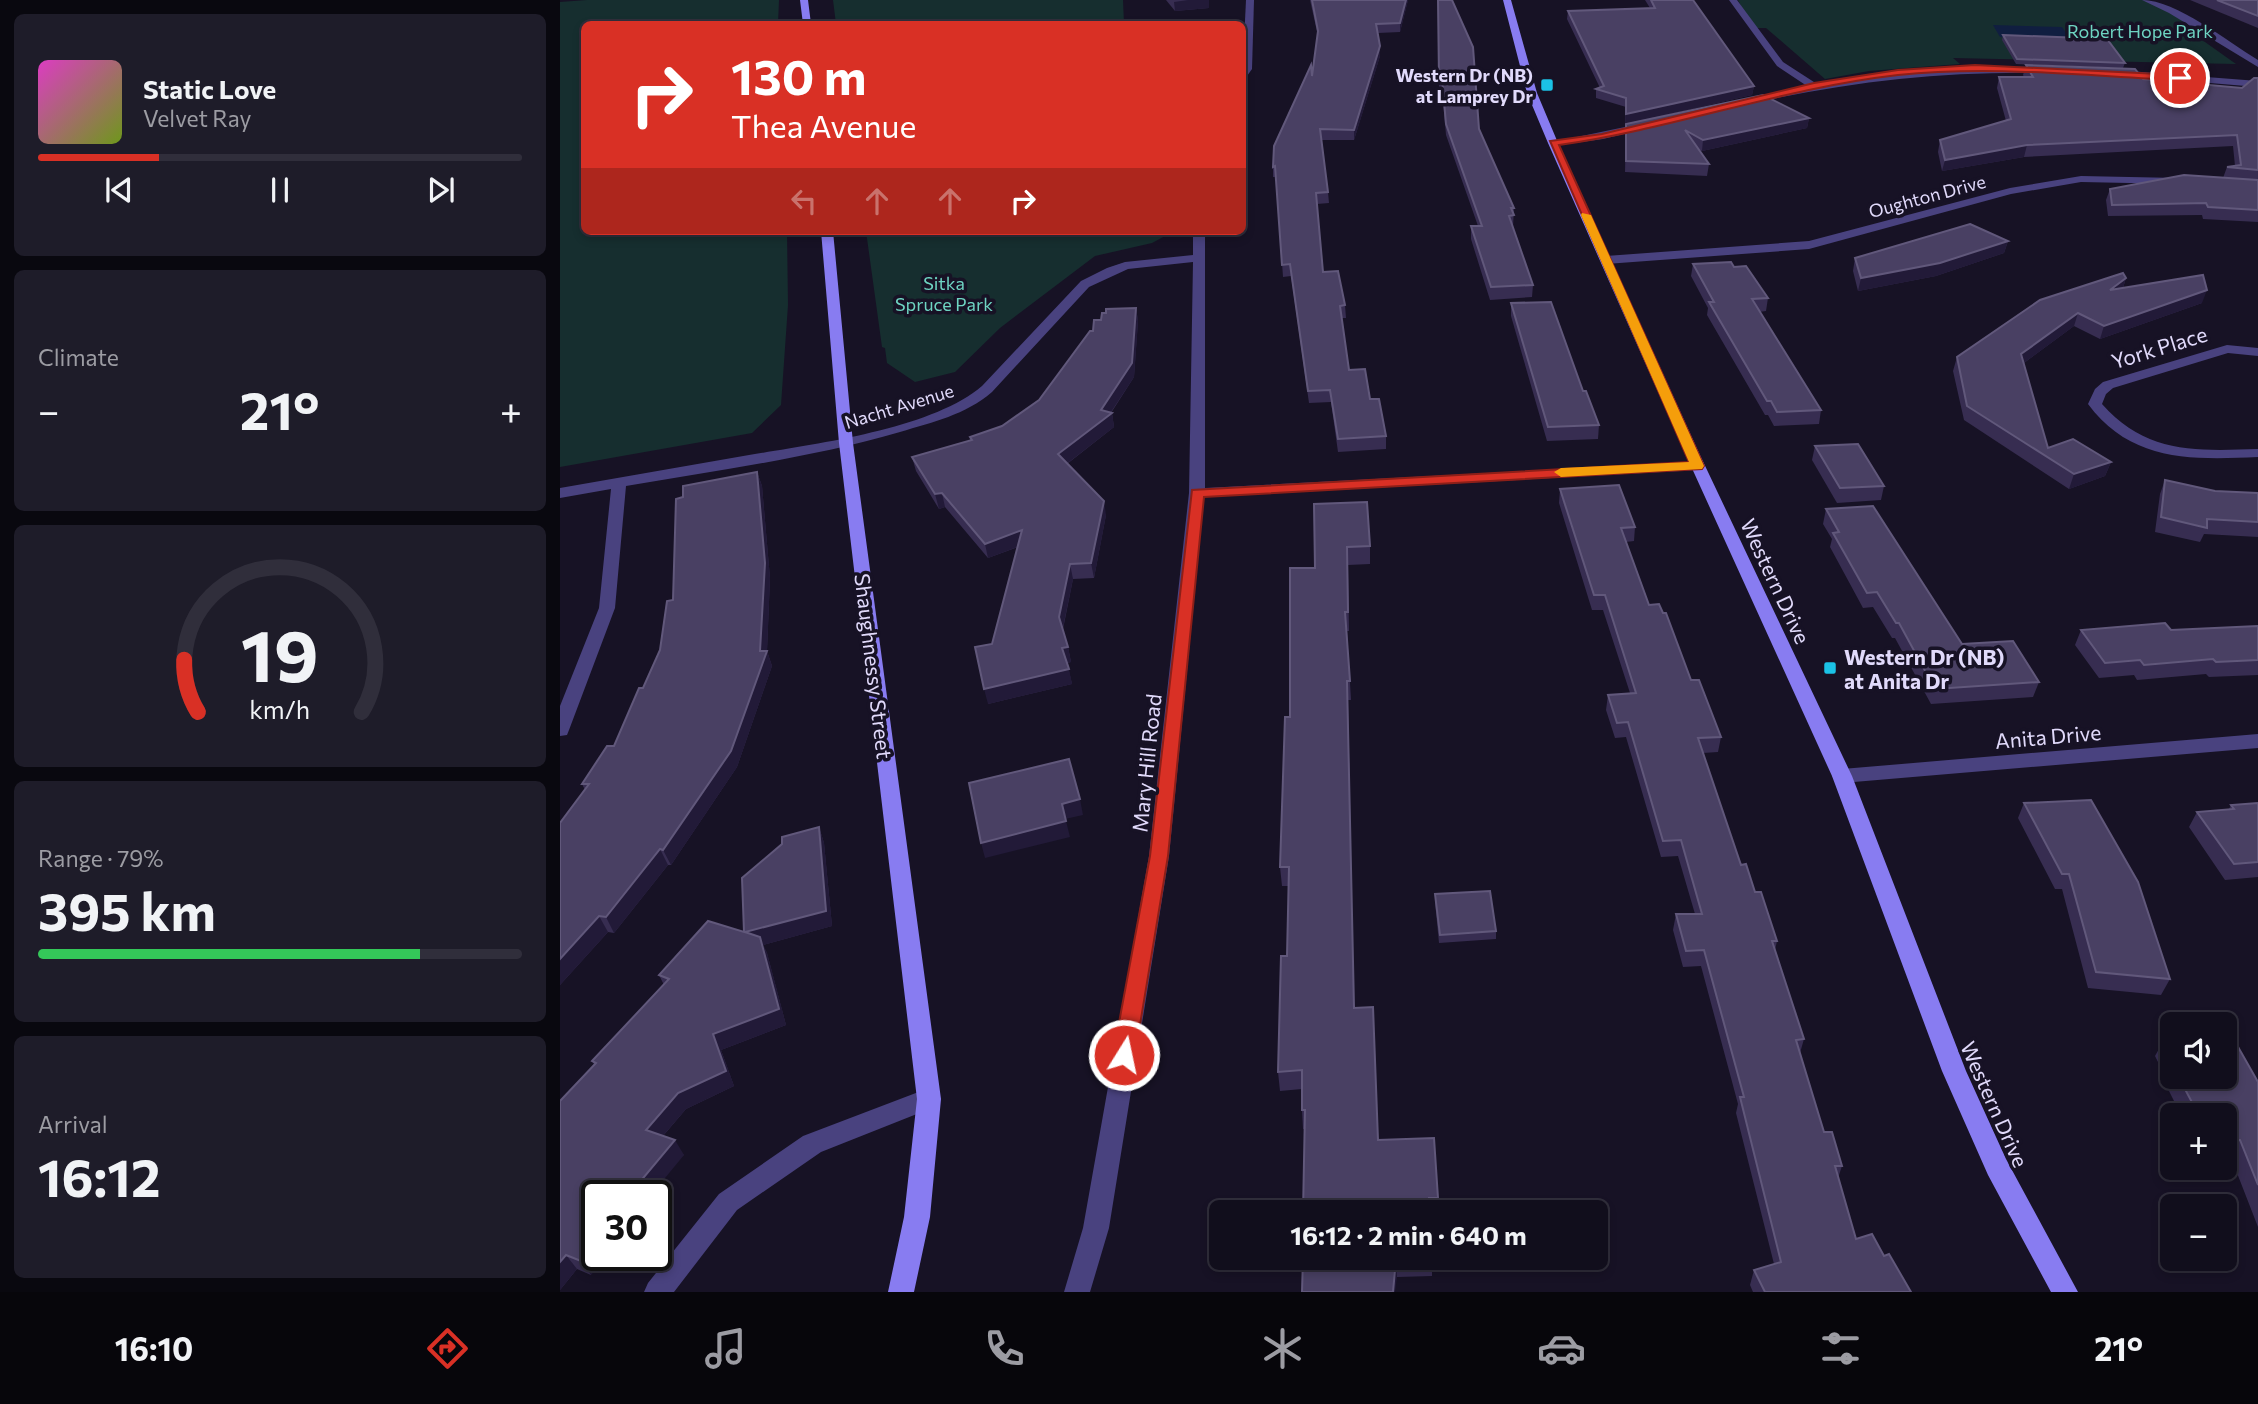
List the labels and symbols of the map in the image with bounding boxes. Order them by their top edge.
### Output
park label: Robert Hope Park [2067,20,2213,42]
pin [2150,48,2210,108]
place label: Western Dr (NB) at Lamprey Dr [1396,64,1534,107]
marker: Western Dr (NB) at Lamprey Dr [1539,77,1555,93]
street label: Oughton Drive [1866,170,1988,222]
park label: Sitka Spruce Park [895,272,993,315]
street label: York Place [2108,321,2210,373]
street label: Nacht Avenue [842,379,956,433]
street label: Western Drive [1736,514,1816,648]
street label: Shaughnessy Street [850,572,898,760]
place label: Western Dr (NB) at Anita Dr [1844,644,2004,693]
marker: Western Dr (NB) at Anita Dr [1822,660,1838,676]
street label: Mary Hill Road [1126,693,1166,833]
street label: Anita Drive [1994,719,2102,753]
position arrow [1087,1018,1161,1092]
street label: Western Drive [1956,1037,2034,1171]
speed limit sign: 30 [581,1180,672,1271]

